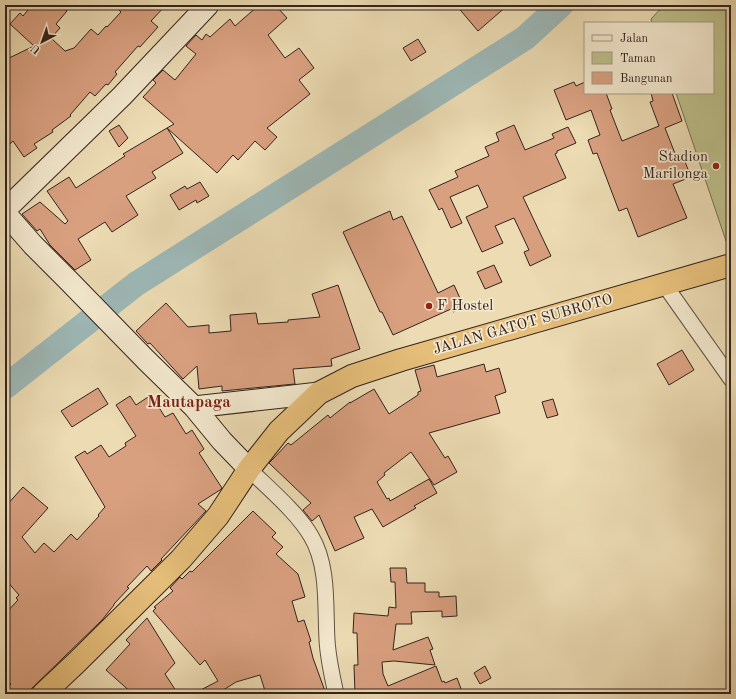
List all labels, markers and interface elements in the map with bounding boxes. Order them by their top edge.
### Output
north arrow [22,22,62,62]
legend [584,22,714,94]
text: Jalan [620,33,649,45]
text: U [29,41,43,55]
text: Taman [620,53,656,65]
text: Bangunan [620,73,673,85]
place label: Stadion Marilonga [643,150,709,182]
marker: Stadion Marilonga [711,161,721,171]
street label: JALAN GATOT SUBROTO [432,292,614,358]
place label: F Hostel [437,299,493,314]
marker: F Hostel [424,301,434,311]
district label: Mautapaga [147,394,231,411]

